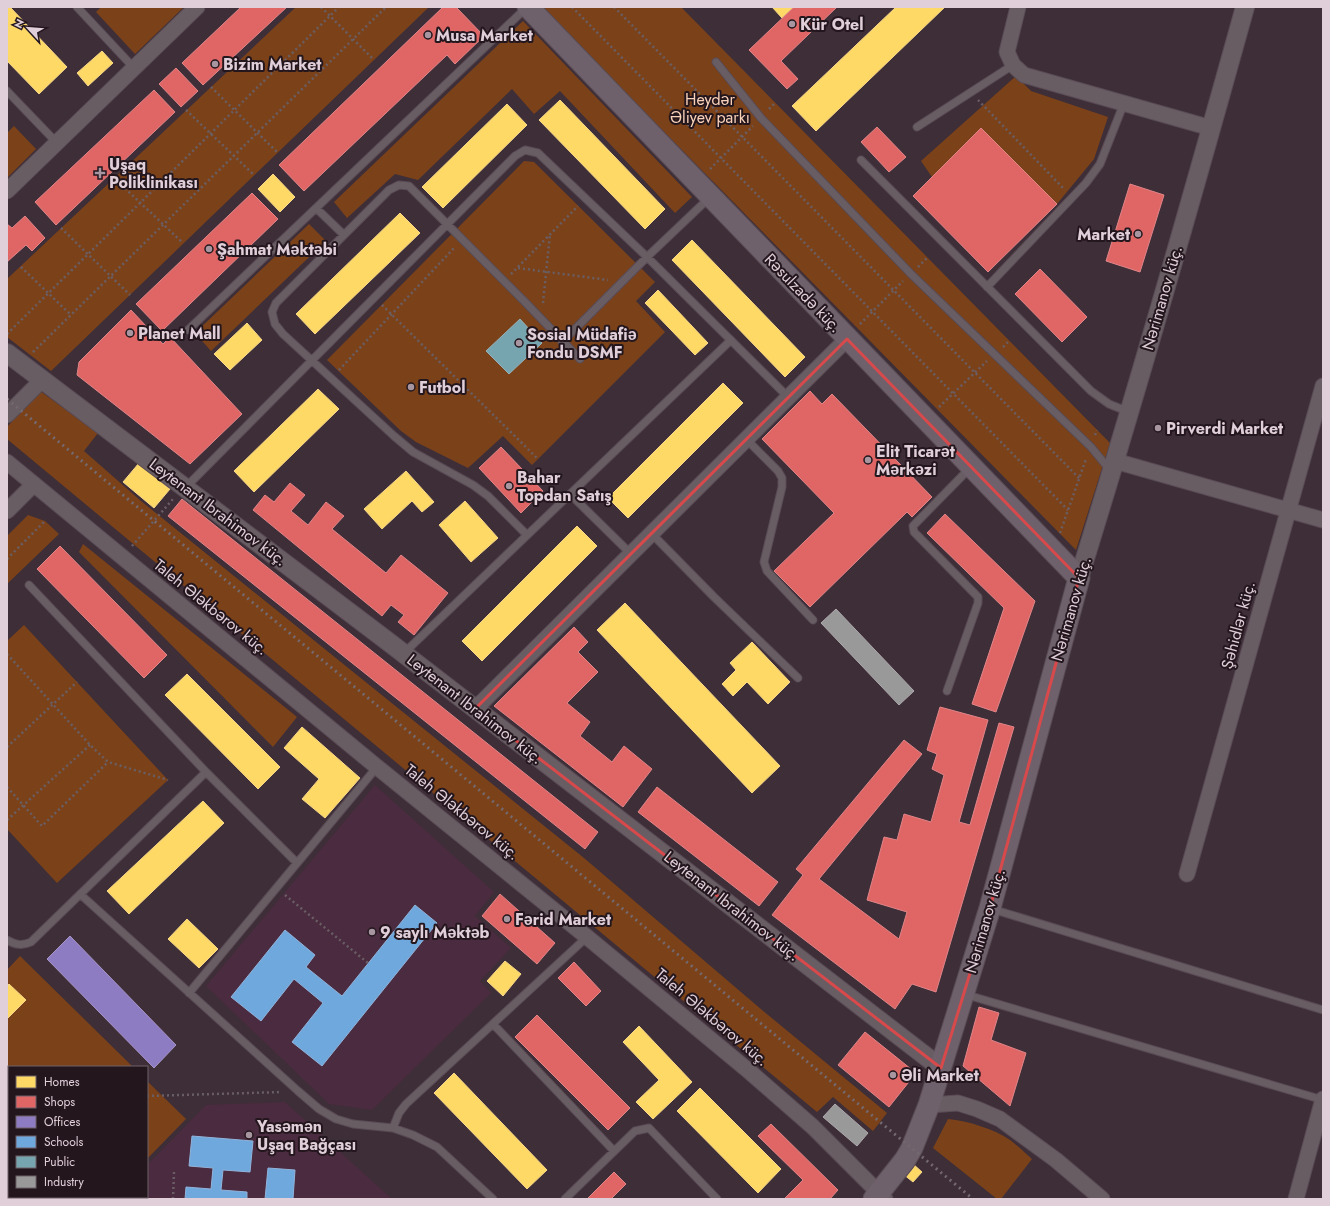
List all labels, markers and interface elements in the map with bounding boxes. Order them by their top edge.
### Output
north arrow [8,8,48,48]
place label: Kür Otel [800,13,863,36]
text: N [10,16,28,31]
marker: Kür Otel [787,19,797,29]
place label: Musa Market [436,24,534,47]
marker: Musa Market [423,30,433,40]
place label: Bizim Market [223,53,322,76]
marker: Bizim Market [210,59,220,69]
park label: Heydər Əliyev parkı [670,88,750,129]
place label: Uşaq Poliklinikası [109,153,198,194]
marker: Uşaq Poliklinikası [94,167,106,179]
place label: Market [1077,223,1131,246]
marker: Market [1133,229,1143,239]
place label: Şahmat Məktəbi [217,238,337,261]
street label: Nərimanov küç. [1136,243,1188,353]
marker: Şahmat Məktəbi [204,244,214,254]
street label: Rəsulzadə küç. [759,248,847,338]
place label: Planet Mall [138,322,221,345]
place label: Sosial Müdafiə Fondu DSMF [527,323,637,364]
marker: Planet Mall [125,328,135,338]
marker: Sosial Müdafiə Fondu DSMF [514,338,524,348]
place label: Futbol [419,376,465,399]
marker: Futbol [406,382,416,392]
place label: Pirverdi Market [1166,417,1284,440]
marker: Pirverdi Market [1153,423,1163,433]
place label: Elit Ticarət Mərkəzi [876,440,956,481]
street label: Leytenant Ibrahimov küç. [144,453,292,571]
marker: Elit Ticarət Mərkəzi [863,455,873,465]
place label: Bahar Topdan Satış [517,466,612,507]
marker: Bahar Topdan Satış [504,481,514,491]
street label: Taleh Ələkbərov küç. [149,553,273,661]
street label: Nərimanov küç. [1045,554,1097,664]
street label: Şəhidlər küç. [1215,579,1261,671]
street label: Leytenant Ibrahimov küç. [402,649,548,769]
street label: Taleh Ələkbərov küç. [400,758,524,866]
street label: Leytenant Ibrahimov küç. [659,846,805,966]
street label: Nərimanov küç. [959,866,1011,976]
place label: Fərid Market [515,908,612,931]
marker: Fərid Market [502,914,512,924]
place label: 9 saylı Məktəb [380,921,490,944]
marker: 9 saylı Məktəb [367,927,377,937]
street label: Taleh Ələkbərov küç. [650,963,774,1071]
place label: Əli Market [901,1064,980,1087]
legend [8,1066,148,1198]
marker: Əli Market [888,1070,898,1080]
text: Homes [44,1073,80,1091]
text: Shops [44,1093,75,1111]
text: Offices [44,1113,80,1131]
place label: Yasəmən Uşaq Bağçası [256,1115,356,1156]
marker: Yasəmən Uşaq Bağçası [244,1130,254,1140]
text: Schools [44,1133,83,1151]
text: Public [44,1153,75,1171]
text: Industry [44,1173,85,1191]

